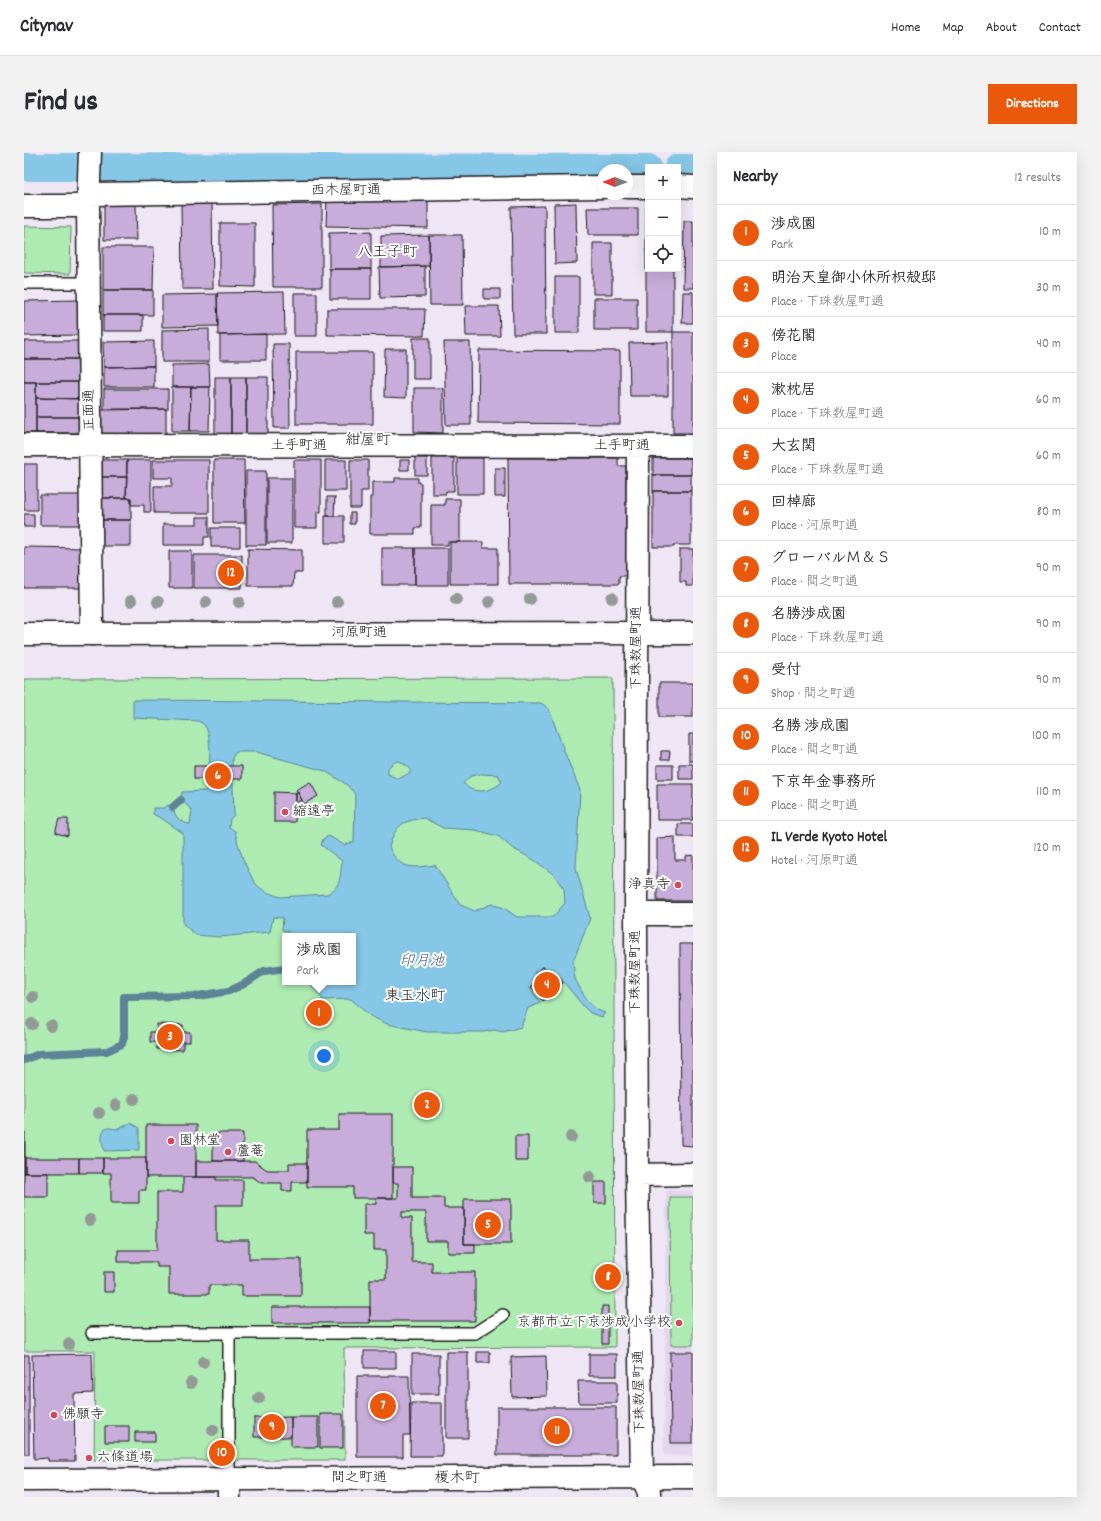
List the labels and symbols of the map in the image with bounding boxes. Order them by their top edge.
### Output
north arrow [597,164,633,200]
street label: 西木屋町通 [311,180,381,202]
district label: 八王子町 [357,242,418,264]
street label: 正面通 [80,389,100,431]
district label: 紺屋町 [345,430,391,452]
street label: 土手町通 [271,436,327,456]
street label: 土手町通 [594,436,650,456]
pin: 12 [218,558,244,588]
street label: 下珠数屋町通 [627,606,647,690]
street label: 河原町通 [331,623,387,643]
pin: 6 [205,761,231,791]
place label: 縮遠亭 [293,802,335,822]
marker: 縮遠亭 [280,807,290,817]
place label: 浄真寺 [628,875,670,895]
marker: 浄真寺 [673,880,683,890]
street label: 下珠数屋町通 [626,930,646,1014]
water label: 印月池 [399,951,445,973]
pin: 4 [534,970,560,1000]
district label: 東玉水町 [385,986,446,1008]
pin: 1 [306,998,332,1028]
pin: 3 [157,1022,183,1052]
your location [314,1046,334,1066]
pin: 2 [414,1090,440,1120]
place label: 園林堂 [179,1131,221,1151]
marker: 園林堂 [166,1136,176,1146]
place label: 蘆菴 [236,1142,264,1162]
marker: 蘆菴 [223,1147,233,1157]
pin: 5 [475,1210,501,1240]
pin: 8 [595,1262,621,1292]
place label: 京都市立下京渉成小学校 [517,1313,671,1333]
marker: 京都市立下京渉成小学校 [674,1318,684,1328]
street label: 下珠数屋町通 [629,1350,651,1434]
pin: 7 [370,1391,396,1421]
place label: 佛願寺 [62,1405,104,1425]
marker: 佛願寺 [49,1410,59,1420]
pin: 9 [259,1412,285,1442]
pin: 11 [544,1416,570,1446]
pin: 10 [209,1438,235,1468]
place label: 六條道場 [97,1448,153,1468]
marker: 六條道場 [84,1453,94,1463]
street label: 間之町通 [331,1468,387,1488]
district label: 榎木町 [434,1468,480,1490]

